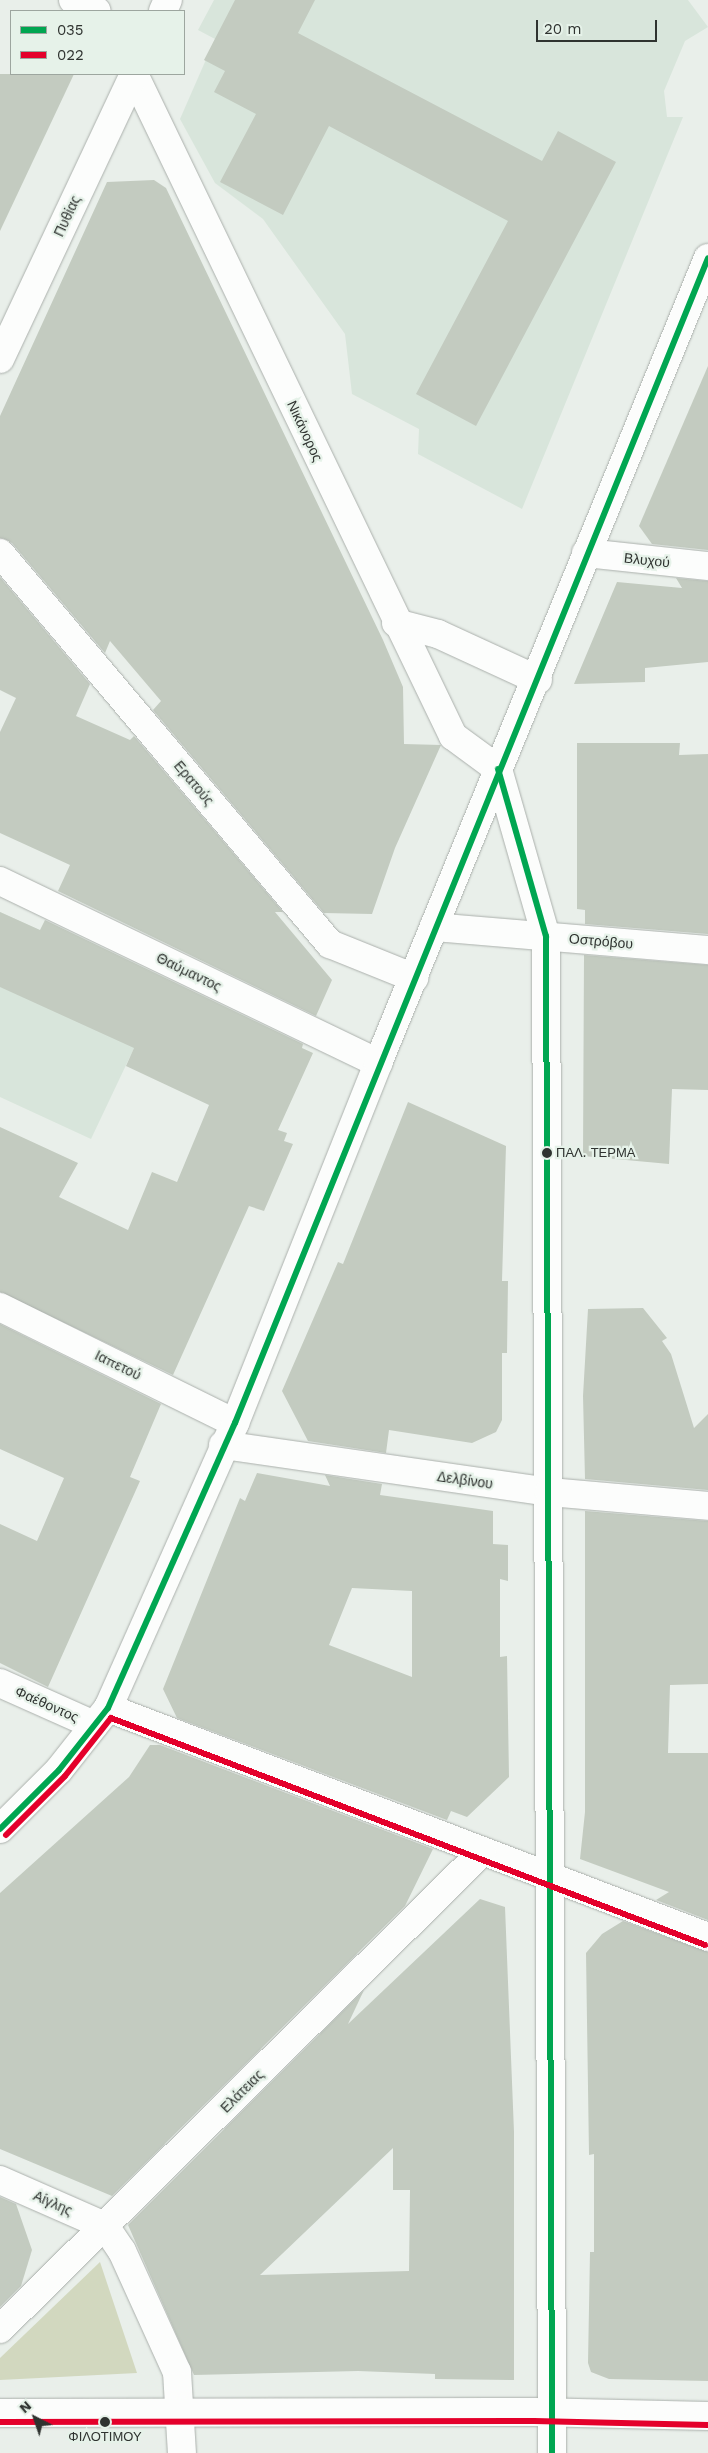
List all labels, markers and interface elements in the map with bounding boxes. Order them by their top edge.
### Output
legend [10,10,185,75]
scale bar [538,10,659,42]
text: 20 m [544,20,582,38]
text: 035 [57,21,84,39]
text: 022 [57,46,84,64]
street label: Πυθίας [50,193,84,239]
street label: Νικάνορος [284,398,326,464]
street label: Βλυχού [623,549,671,571]
street label: Ερατούς [171,757,217,809]
street label: Οστρόβου [568,930,634,952]
street label: Θαύμαντος [154,949,224,995]
place label: ΠΑΛ. ΤΕΡΜΑ [556,1145,635,1161]
marker: ΠΑΛ. ΤΕΡΜΑ [542,1148,552,1158]
street label: Ιαπετού [92,1347,144,1383]
street label: Δελβίνου [436,1468,494,1492]
street label: Φαέθοντος [13,1683,81,1725]
street label: Ελάτειας [217,2066,267,2116]
street label: Αίγλης [31,2187,75,2219]
north arrow [10,2393,60,2443]
text: N [16,2397,34,2416]
marker: ΦΙΛΟΤΙΜΟΥ [100,2417,110,2427]
place label: ΦΙΛΟΤΙΜΟΥ [68,2429,142,2445]

